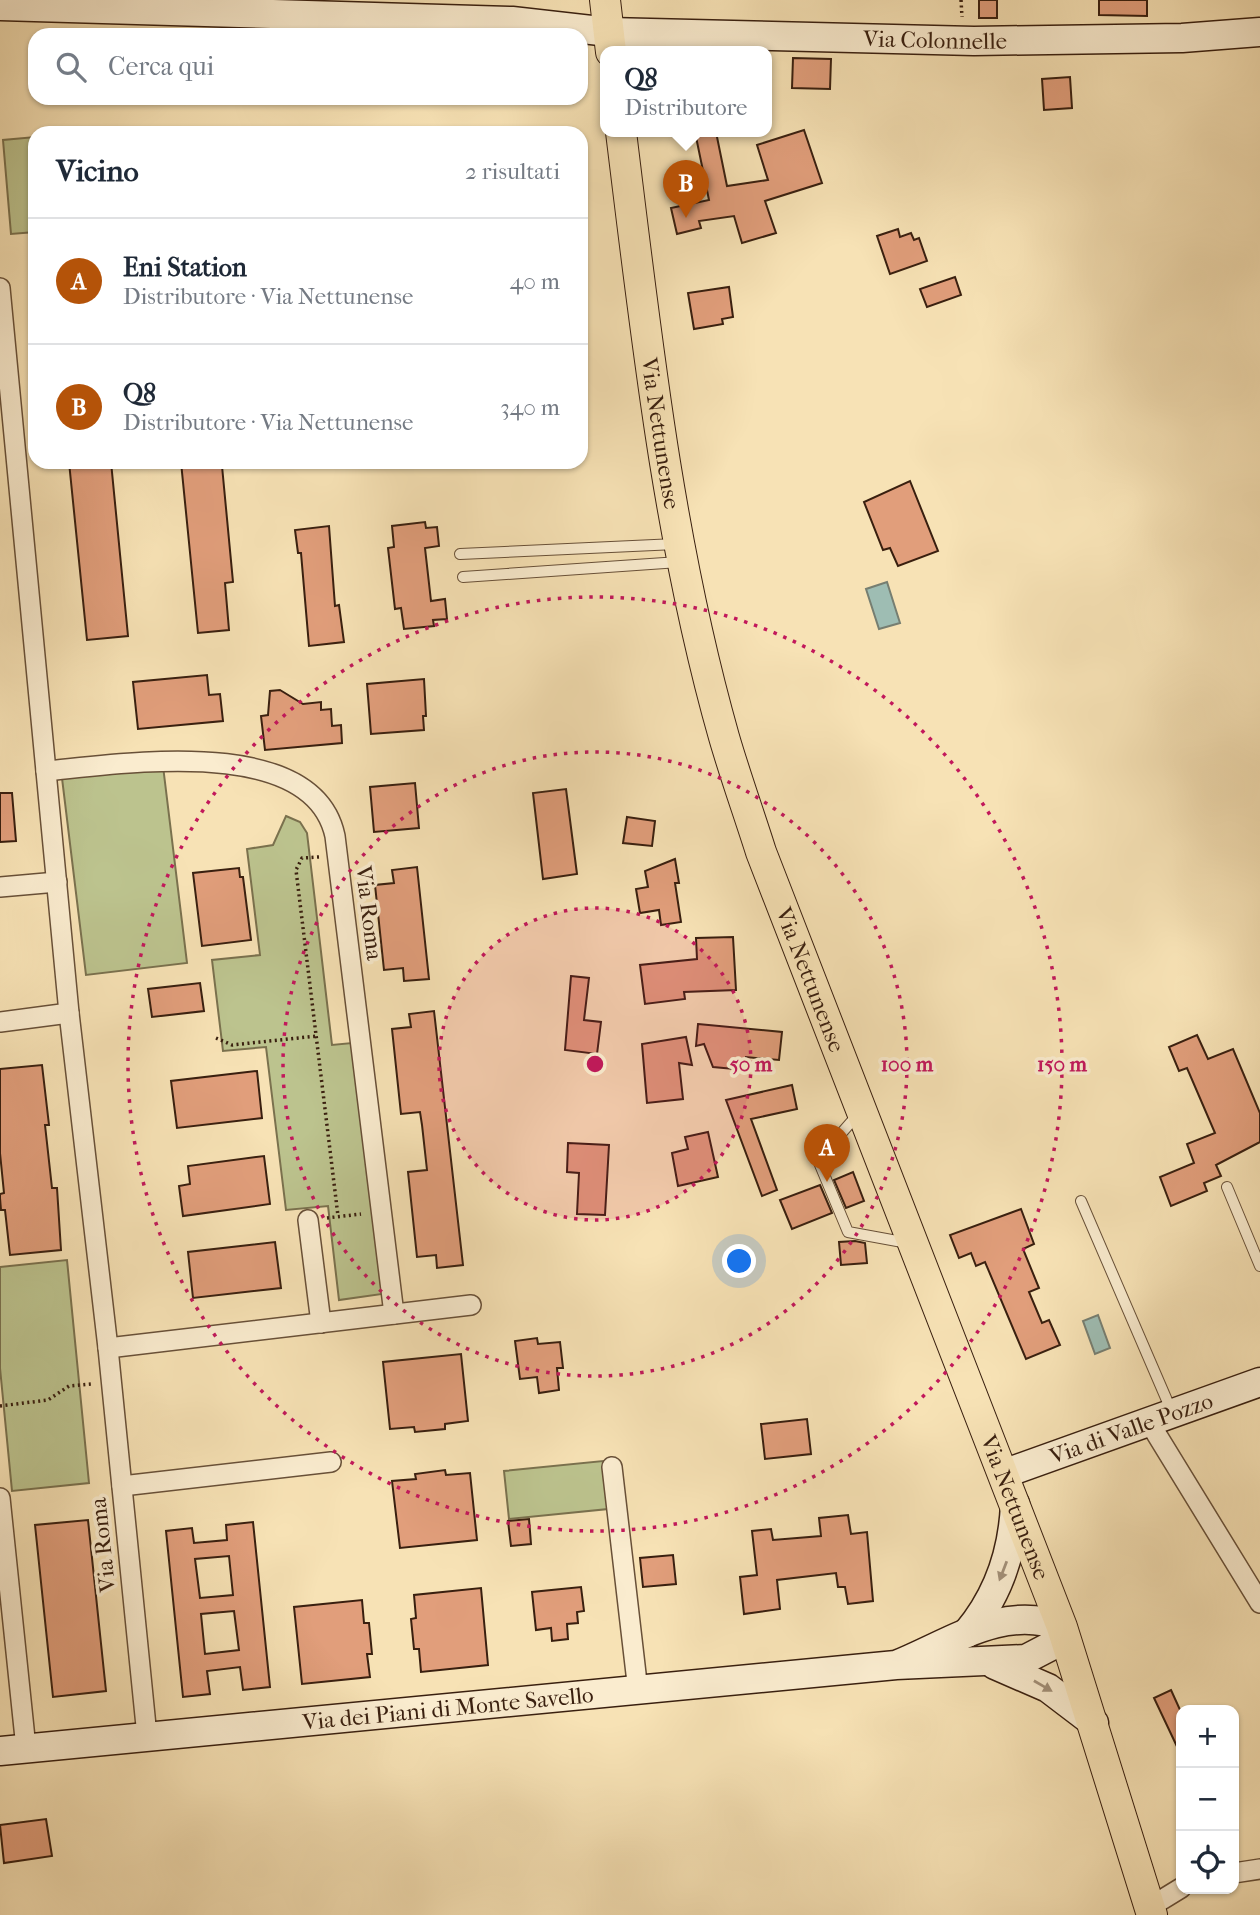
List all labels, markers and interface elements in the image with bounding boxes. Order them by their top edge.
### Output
street label: Via Colonnelle [862,25,1007,55]
search box [28,28,588,105]
popup [600,46,772,137]
icon: search [52,48,90,86]
text: Cerca qui [108,51,214,82]
text: Q8 [624,63,658,94]
text: Distributore [624,94,748,121]
text: Vicino [56,154,139,189]
text: 2 risultati [465,158,560,185]
pin: B [663,160,709,218]
text: Eni Station [123,252,247,283]
text: A [72,268,86,295]
text: 40 m [510,268,560,295]
text: Distributore · Via Nettunense [123,283,413,310]
street label: Via Nettunense [636,355,686,511]
text: Q8 [123,378,156,409]
text: B [72,394,86,421]
text: 340 m [500,394,560,421]
text: Distributore · Via Nettunense [123,409,413,436]
street label: Via Roma [350,863,388,962]
street label: Via Nettunense [770,902,851,1056]
centre of rings [583,1052,607,1076]
text: 50 m [730,1052,773,1076]
text: 100 m [881,1052,934,1076]
text: 150 m [1037,1052,1088,1076]
pin: A [804,1124,850,1182]
your location [722,1244,756,1278]
street label: Via di Valle Pozzo [1045,1387,1216,1470]
street label: Via Nettunense [975,1430,1056,1583]
street label: Via Roma [85,1496,121,1595]
one-way arrow [997,1560,1008,1581]
one-way arrow [1034,1680,1053,1692]
street label: Via dei Piani di Monte Savello [300,1681,595,1736]
map controls [1176,1705,1239,1894]
button: + [1176,1705,1239,1768]
button: − [1176,1768,1239,1831]
button: locate [1176,1831,1239,1894]

